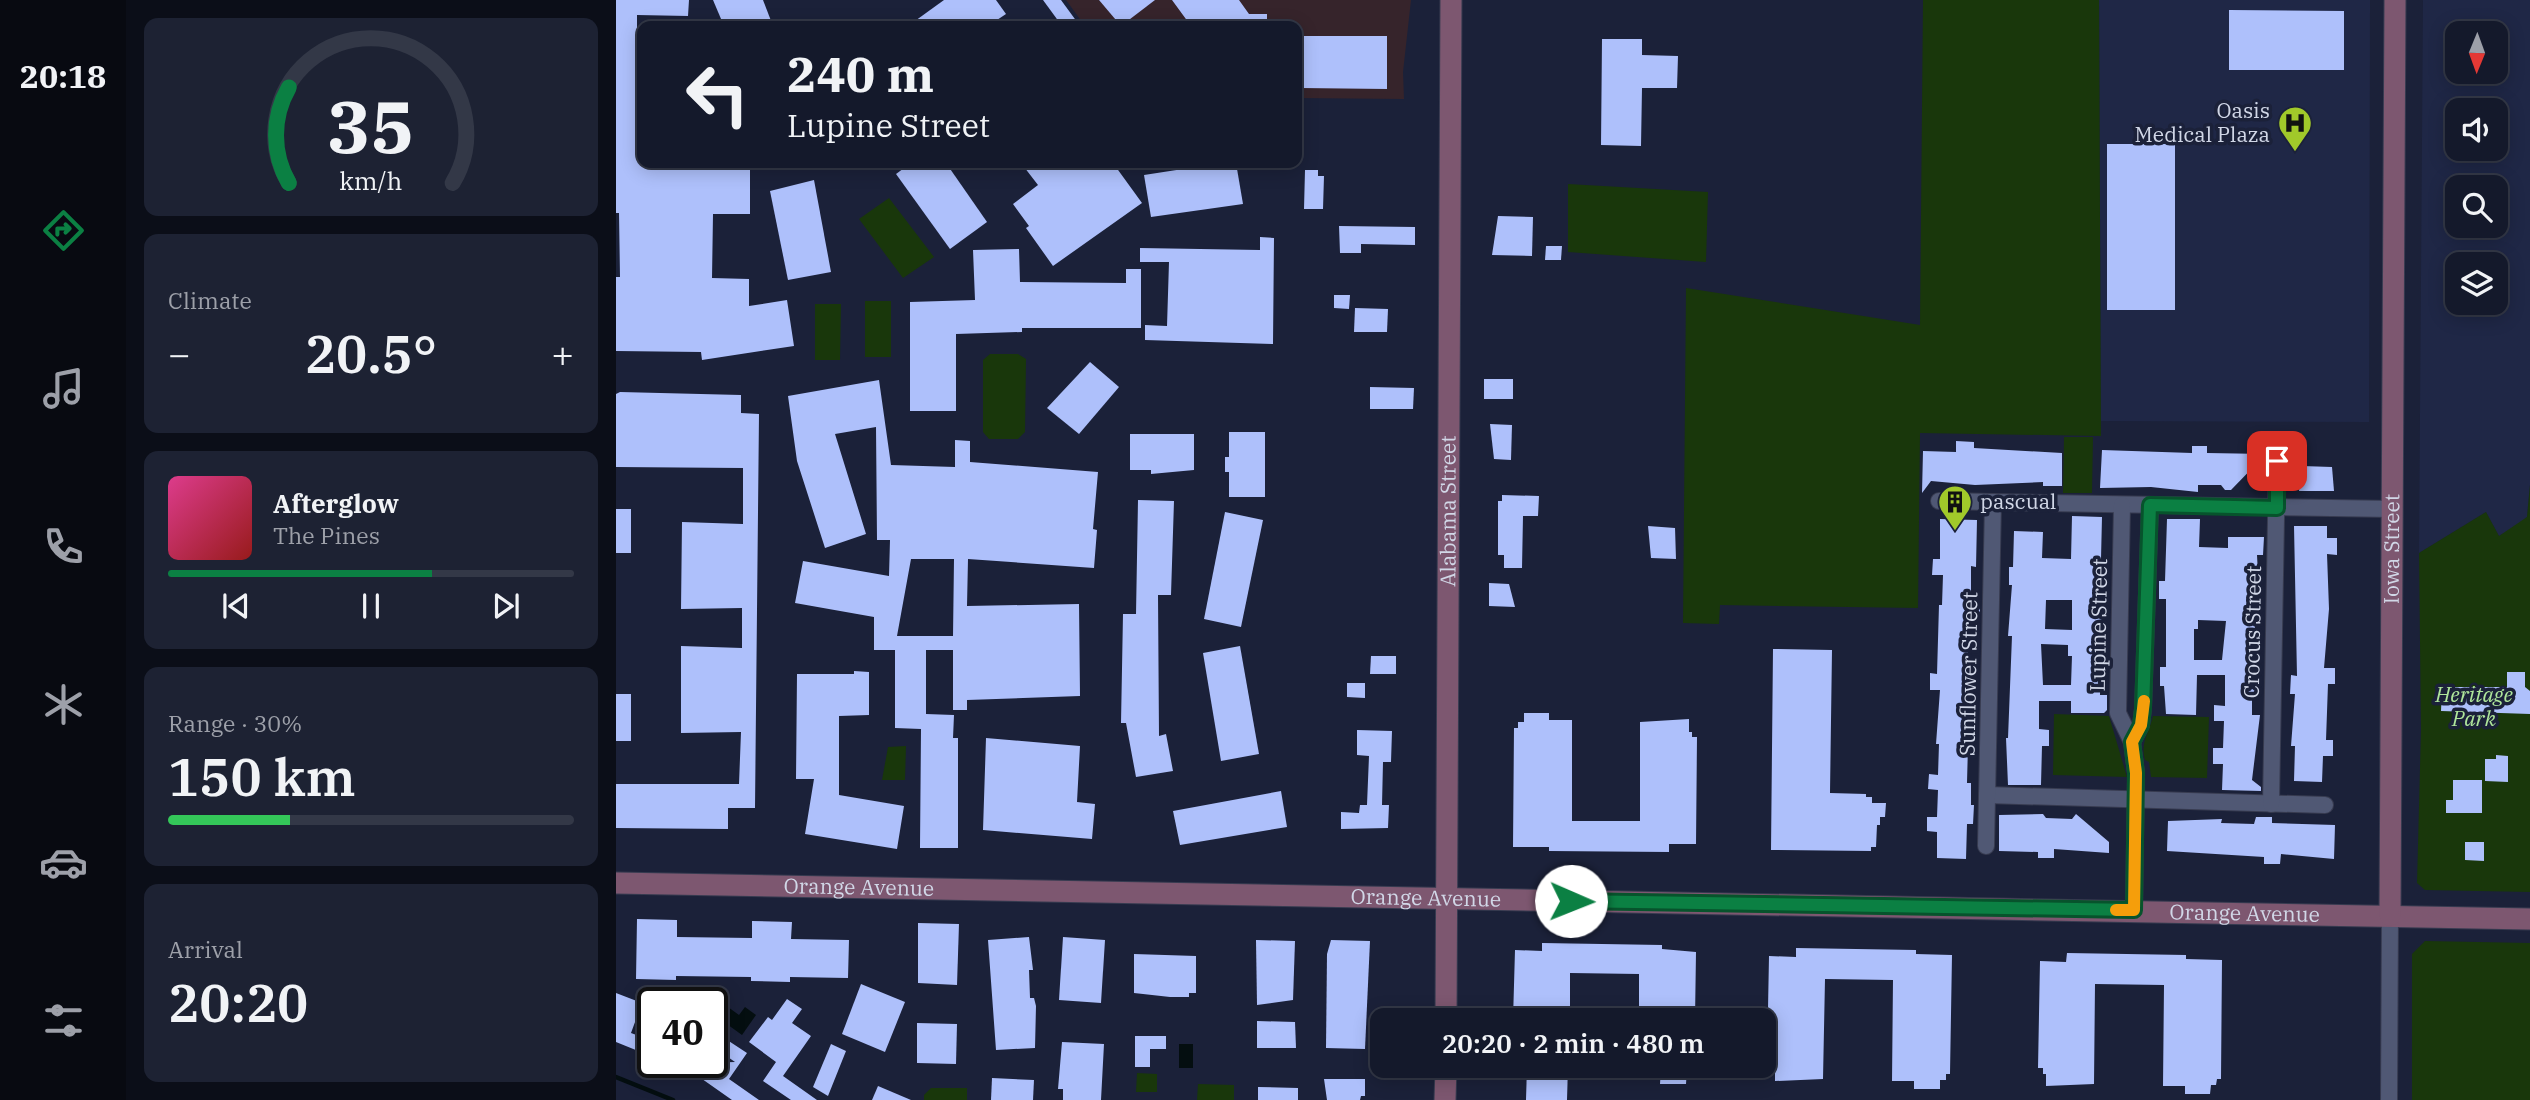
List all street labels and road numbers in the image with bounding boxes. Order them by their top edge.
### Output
street label: Alabama Street [1433,435,1462,587]
street label: Iowa Street [2377,494,2405,604]
street label: Lupine Street [2083,558,2113,692]
street label: Crocus Street [2237,565,2267,699]
street label: Sunflower Street [1953,592,1983,756]
street label: Orange Avenue [783,871,935,902]
street label: Orange Avenue [1350,882,1501,913]
street label: Orange Avenue [2169,897,2320,928]

